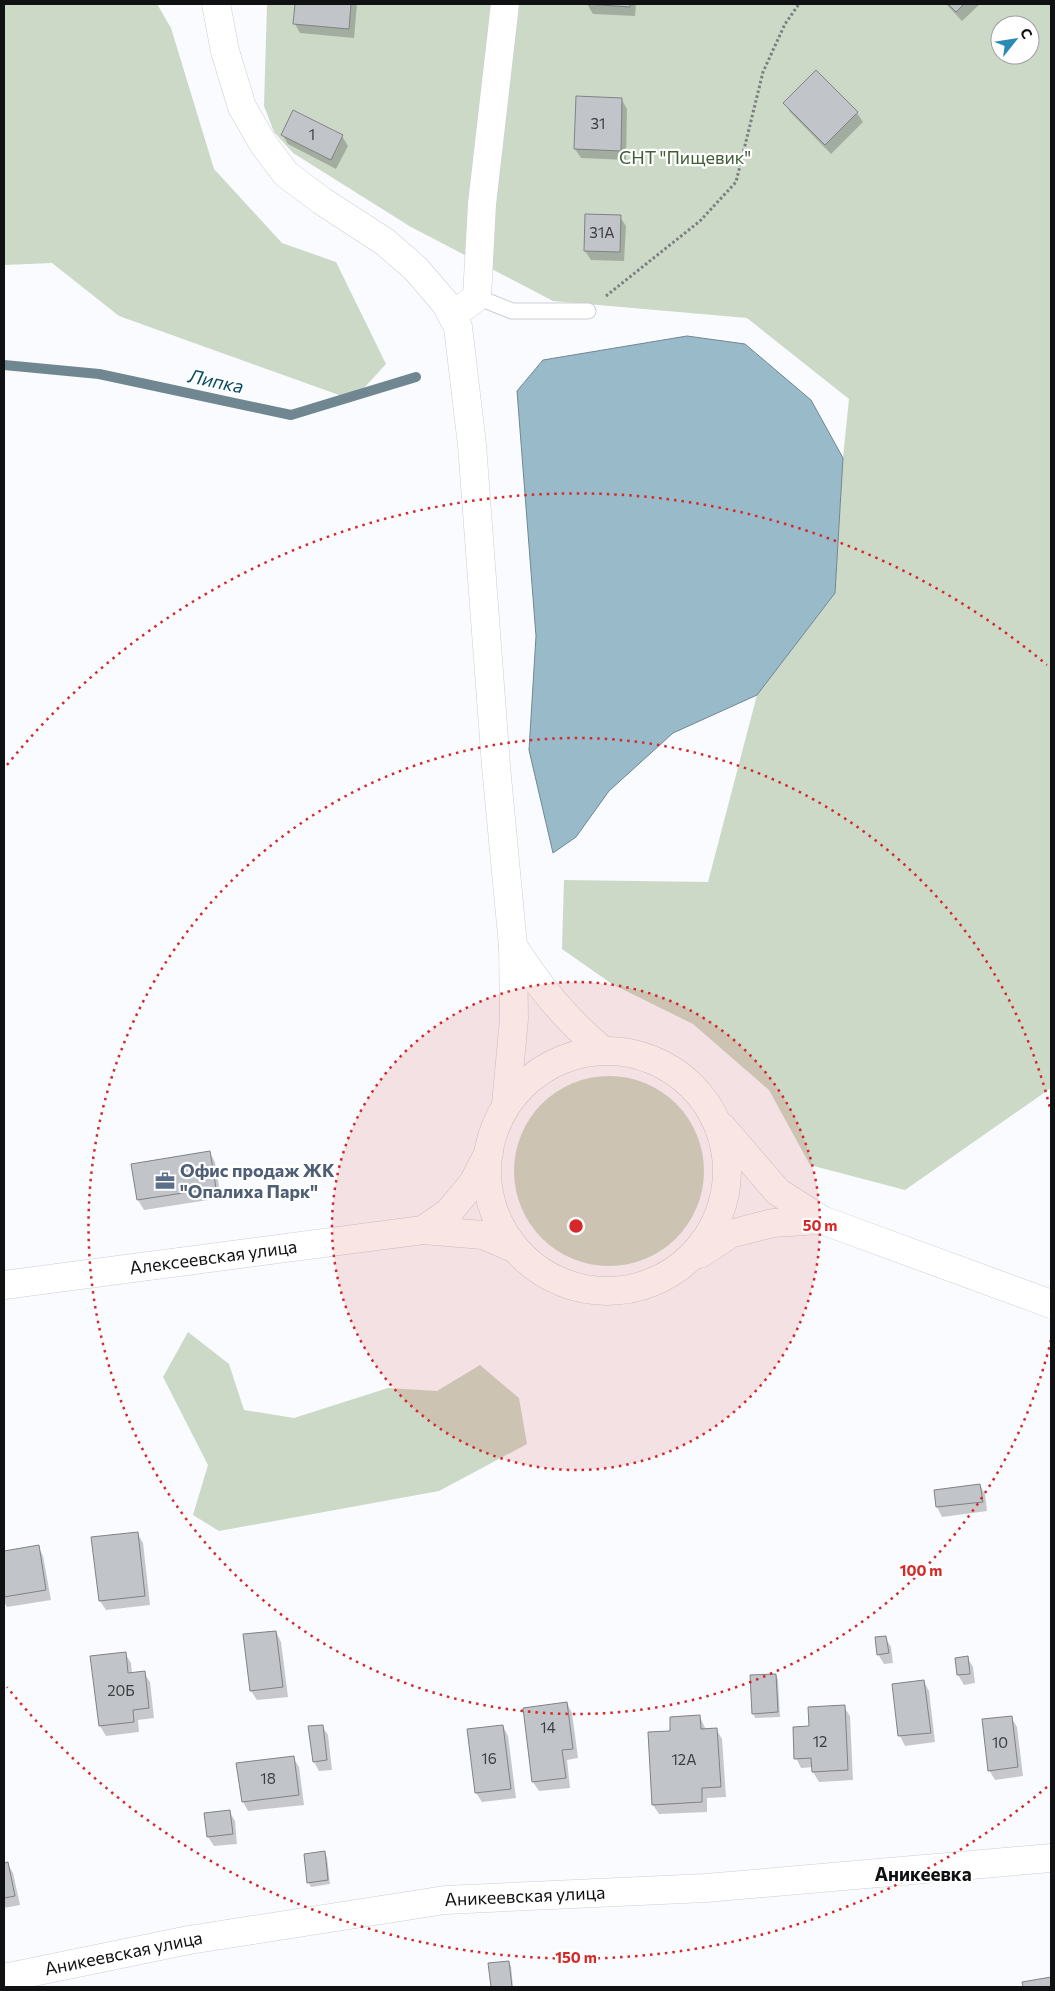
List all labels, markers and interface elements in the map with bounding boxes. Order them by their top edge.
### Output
north arrow [990,15,1040,65]
text: С [1017,25,1036,42]
house number: 31 [591,114,605,132]
house number: 1 [309,125,315,143]
park label: СНТ "Пищевик" [619,146,751,168]
house number: 31А [589,223,615,241]
water label: Липка [185,363,246,398]
place label: Офис продаж ЖК "Опалиха Парк" [180,1159,335,1202]
office icon: Офис продаж ЖК "Опалиха Парк" [154,1170,176,1192]
text: 50 m [803,1216,837,1234]
centre of rings [567,1217,585,1235]
street label: Алексеевская улица [128,1235,298,1278]
text: 100 m [900,1561,942,1579]
house number: 20Б [107,1681,135,1699]
house number: 14 [540,1718,556,1736]
house number: 12 [813,1732,827,1750]
house number: 10 [992,1733,1008,1751]
house number: 16 [481,1749,497,1767]
house number: 12А [671,1750,697,1768]
house number: 18 [260,1769,276,1787]
district label: Аникеевка [874,1862,972,1885]
street label: Аникеевская улица [444,1881,606,1910]
street label: Аникеевская улица [42,1926,204,1979]
text: 150 m [555,1948,597,1966]

